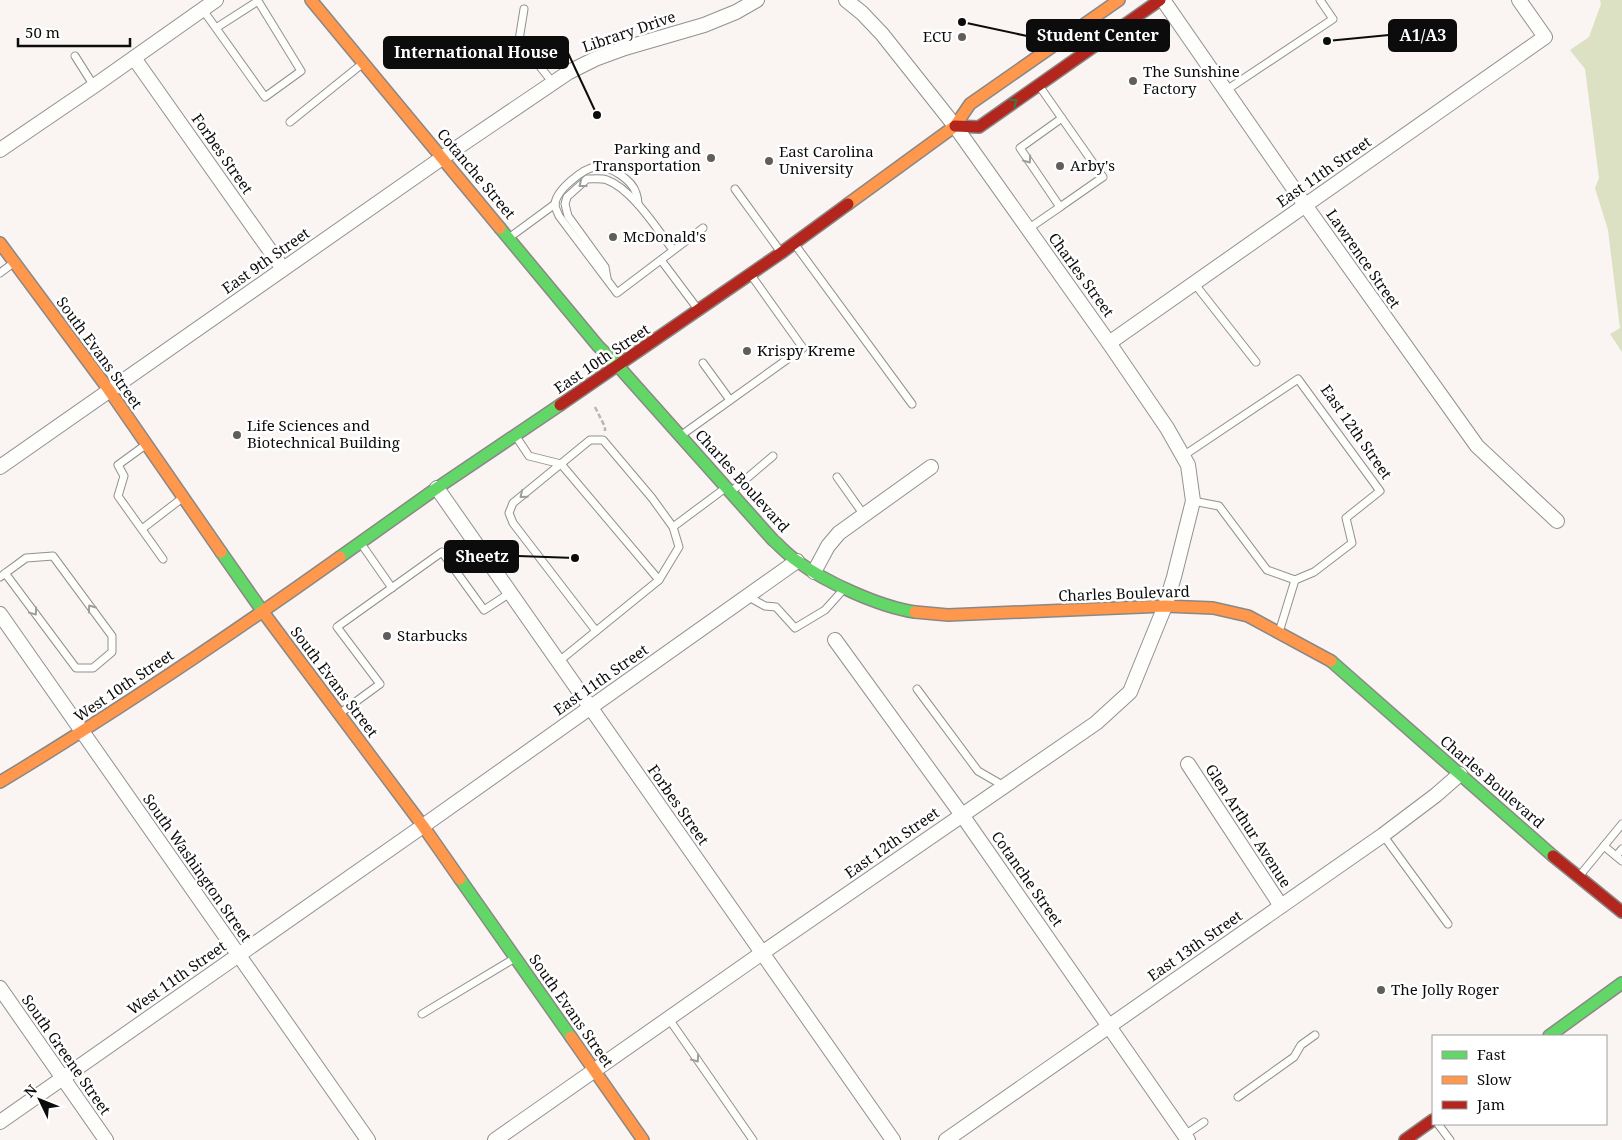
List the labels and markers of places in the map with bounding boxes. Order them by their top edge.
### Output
callout: Student Center [1027,20,1169,51]
callout: A1/A3 [1389,20,1456,51]
place label: ECU [923,26,952,46]
marker: ECU [956,31,968,43]
callout: International House [384,37,568,68]
place label: The Sunshine Factory [1143,61,1240,98]
marker: The Sunshine Factory [1127,75,1139,87]
place label: Parking and Transportation [593,138,701,175]
place label: East Carolina University [779,141,874,178]
marker: Parking and Transportation [705,152,717,164]
marker: East Carolina University [763,155,775,167]
place label: Arby's [1070,155,1115,175]
marker: Arby's [1054,160,1066,172]
place label: McDonald's [623,226,706,246]
marker: McDonald's [607,231,619,243]
place label: Krispy Kreme [757,340,855,360]
marker: Krispy Kreme [741,345,753,357]
place label: Life Sciences and Biotechnical Building [247,415,400,452]
marker: Life Sciences and Biotechnical Building [231,429,243,441]
callout: Sheetz [445,541,518,572]
place label: Starbucks [397,625,468,645]
marker: Starbucks [381,630,393,642]
place label: The Jolly Roger [1391,979,1499,999]
marker: The Jolly Roger [1375,984,1387,996]

